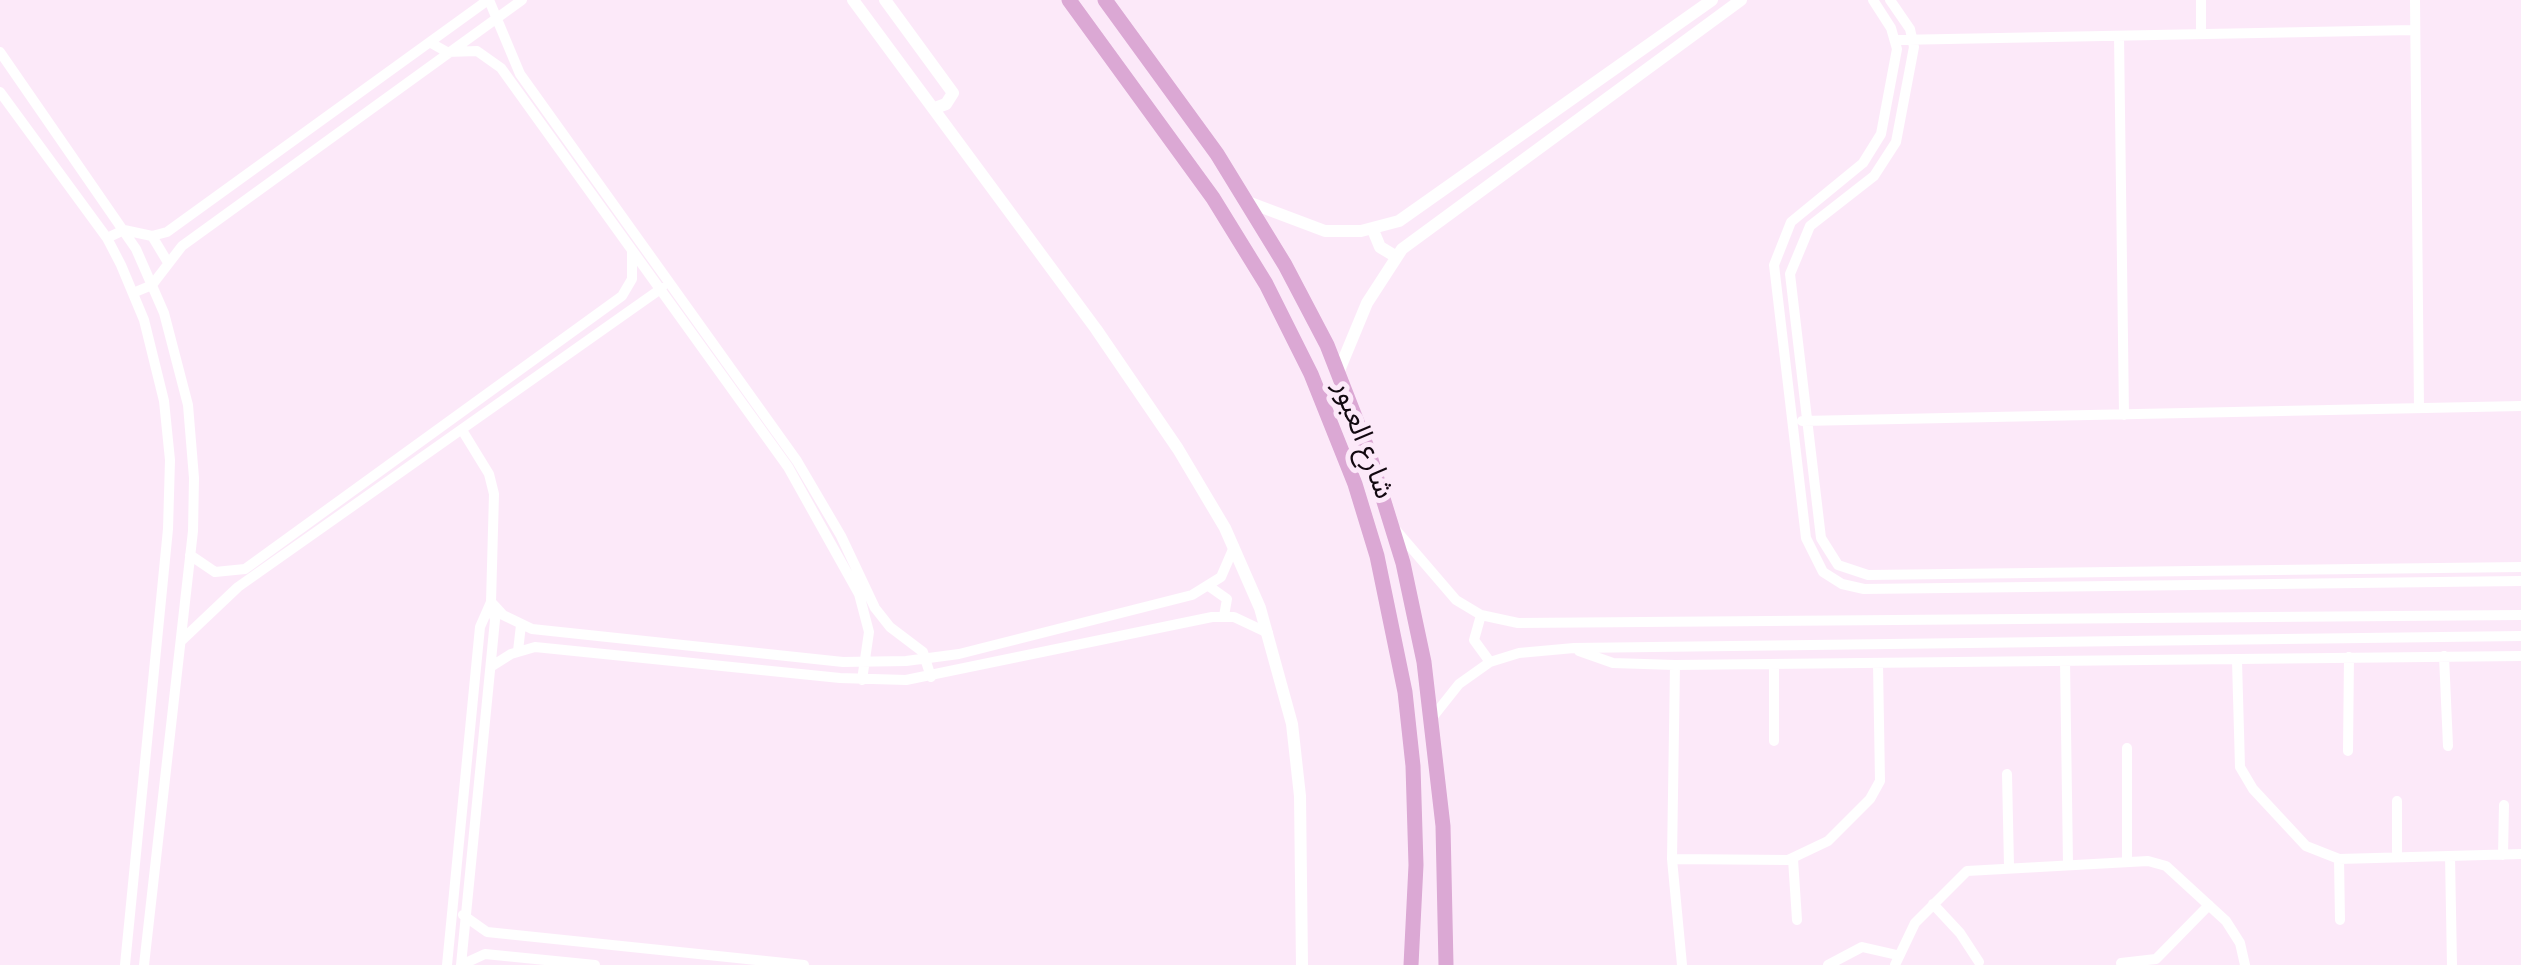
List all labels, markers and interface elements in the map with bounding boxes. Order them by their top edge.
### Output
street label: شارع العبور [1325,376,1401,504]

